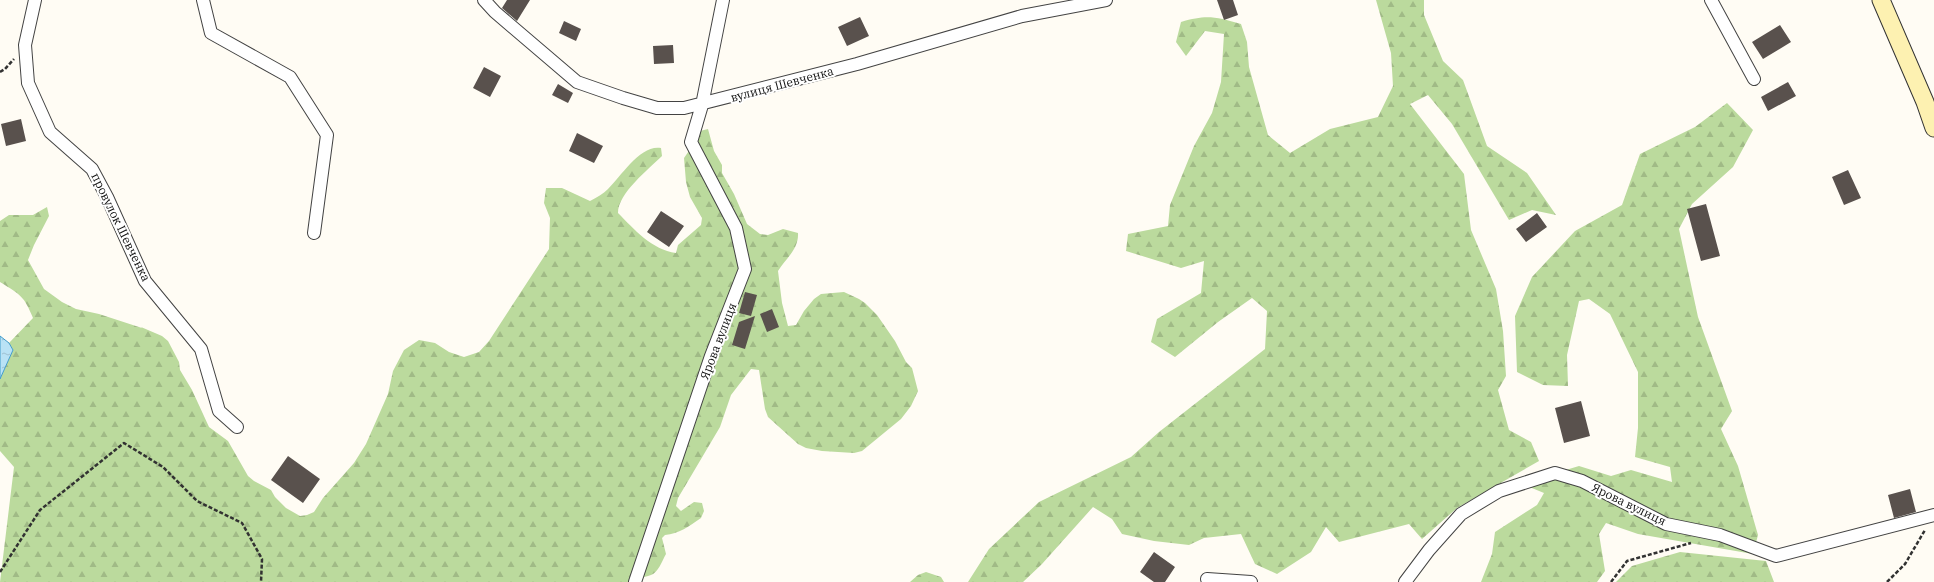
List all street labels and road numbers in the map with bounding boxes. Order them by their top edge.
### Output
street label: вулиця Шевченка [729,63,836,105]
street label: провулок Шевченка [88,170,154,284]
street label: Ярова вулиця [696,300,740,381]
street label: Ярова вулиця [1589,480,1669,529]

